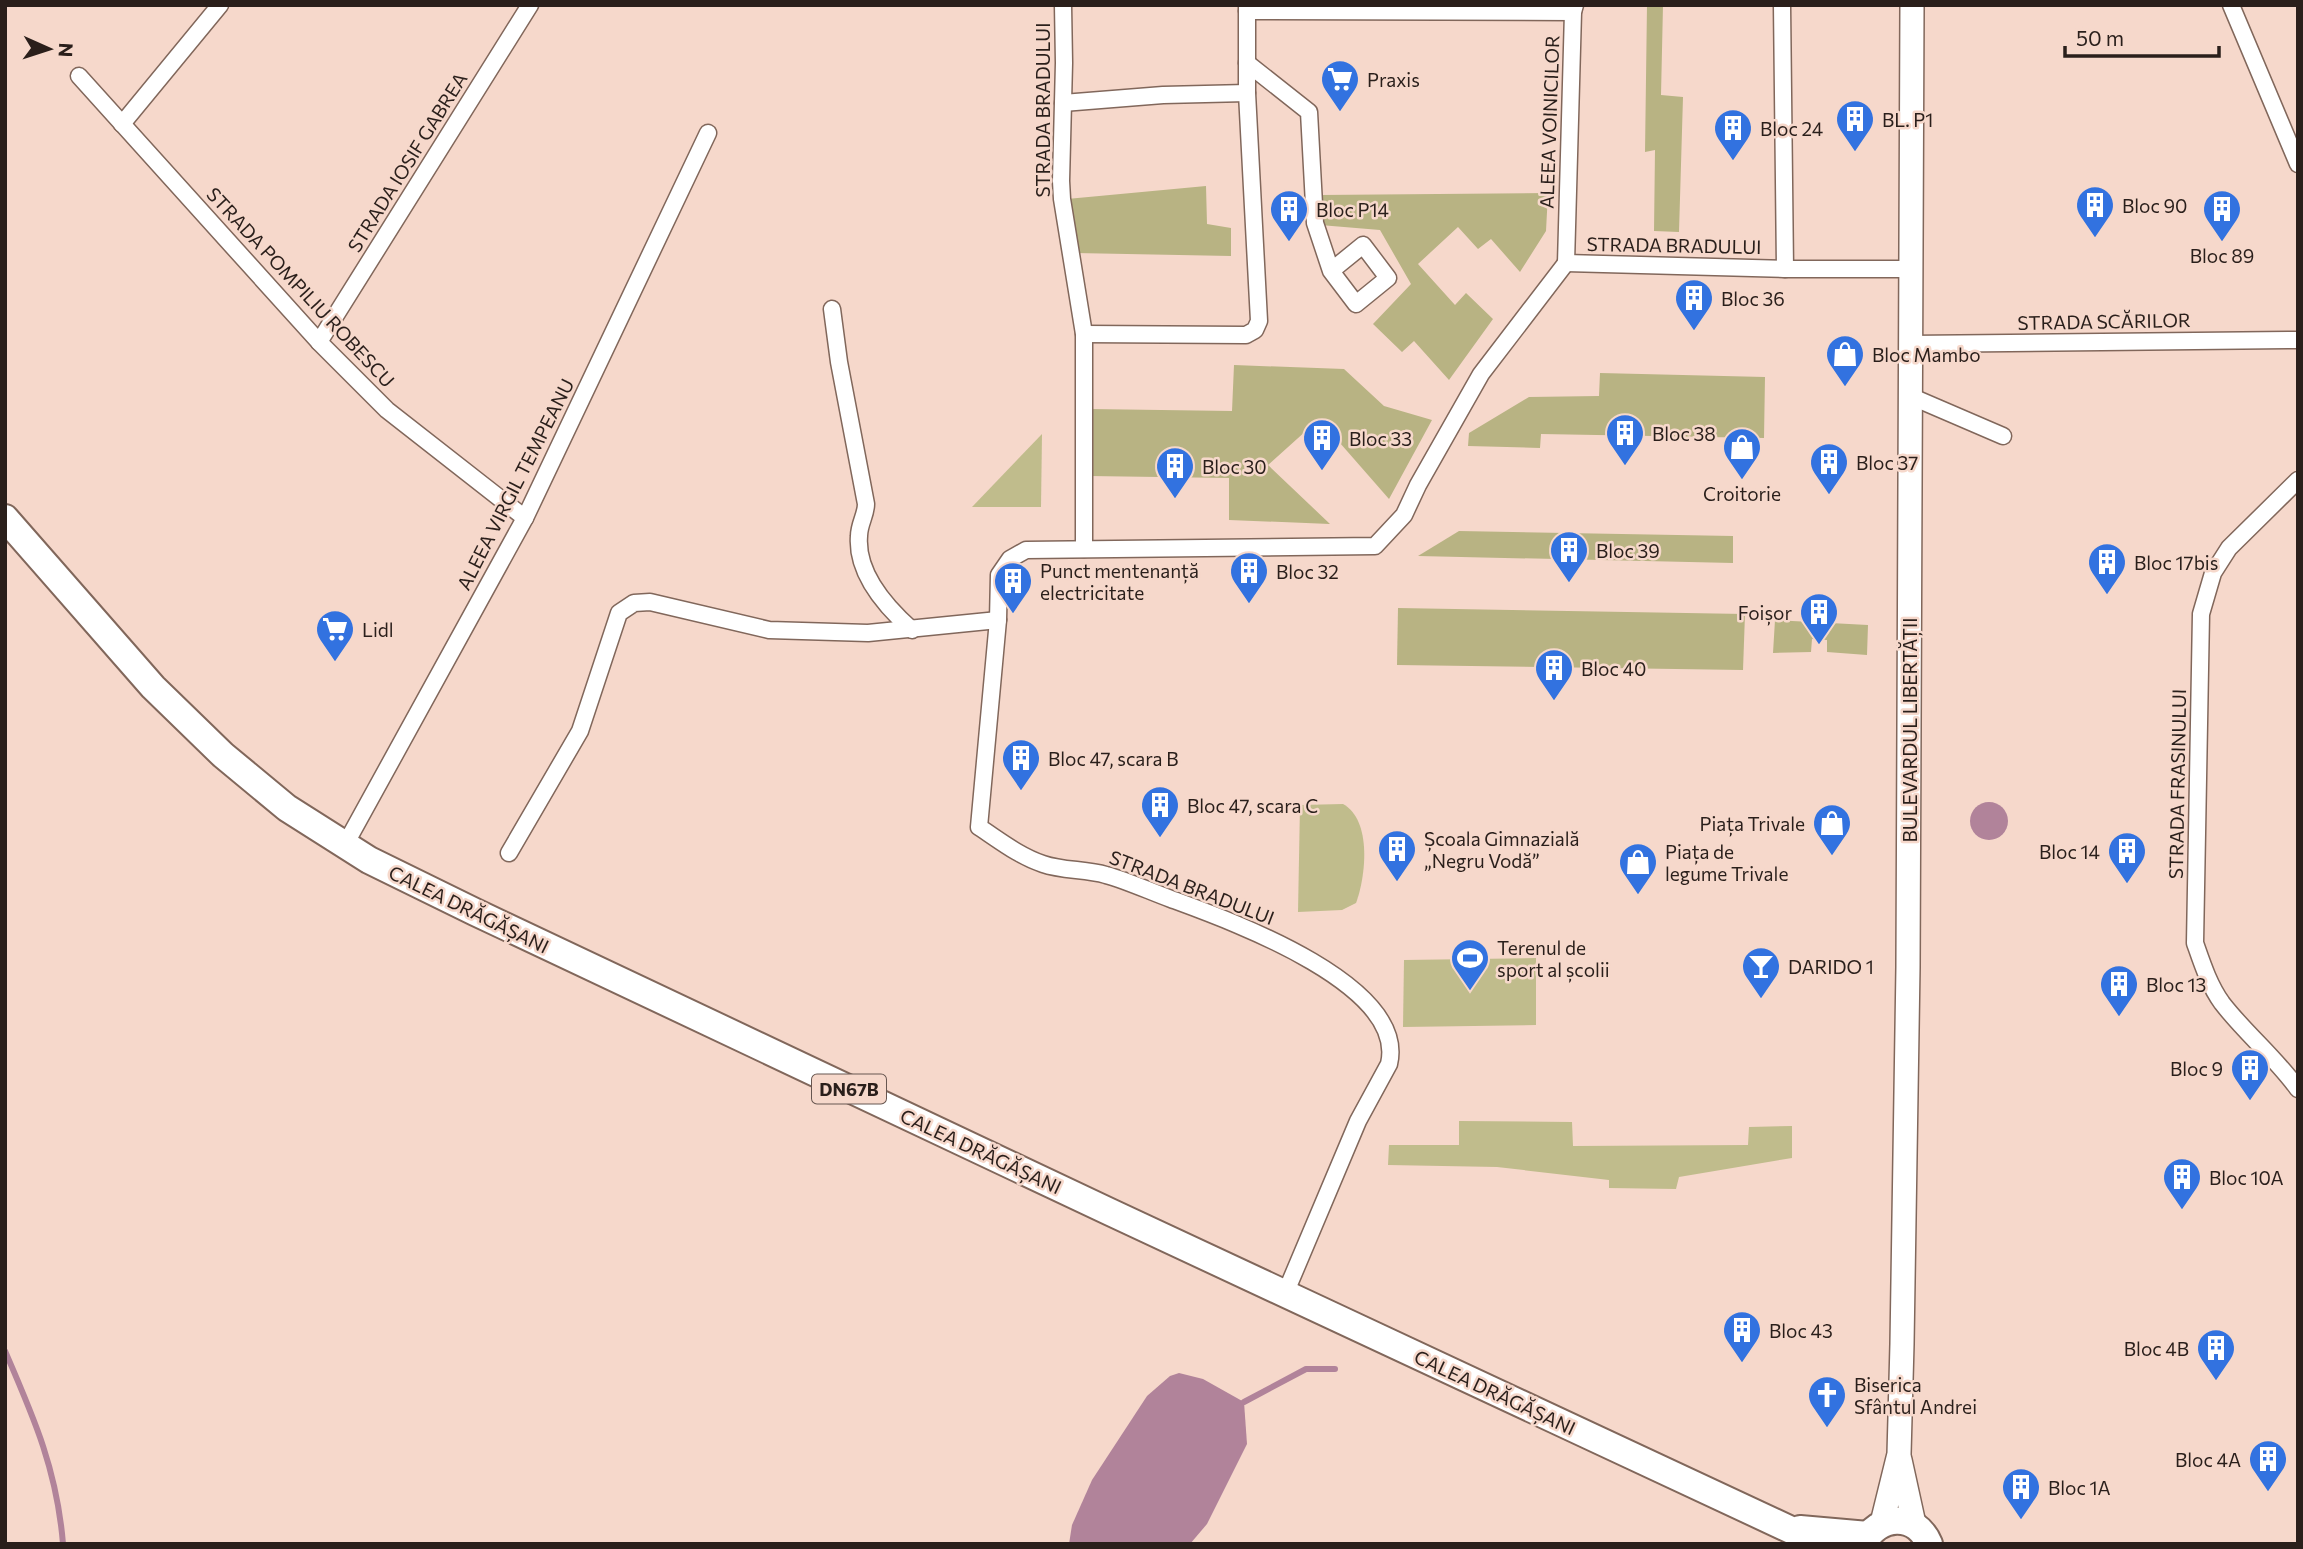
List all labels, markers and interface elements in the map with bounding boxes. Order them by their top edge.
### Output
north arrow [14,14,84,84]
scale bar [2065,14,2219,58]
street label: STRADA BRADULUI [1031,23,1054,197]
text: 50 m [2076,25,2124,50]
street label: ALEEA VOINICILOR [1534,35,1564,209]
text: N [55,42,78,58]
supermarket icon: Praxis [1319,58,1361,113]
street label: STRADA IOSIF GABREA [342,68,472,256]
place label: Praxis [1367,68,1420,91]
building icon: BL. P1 [1834,98,1876,153]
building icon: Bloc 24 [1712,107,1754,162]
place label: BL. P1 [1882,108,1933,131]
place label: Bloc 24 [1760,117,1823,140]
street label: STRADA POMPILIU ROBESCU [202,182,400,392]
building icon: Bloc 90 [2074,184,2116,239]
building icon: Bloc P14 [1268,188,1310,243]
building icon: Bloc 89 [2201,188,2243,243]
place label: Bloc 90 [2122,194,2187,217]
place label: Bloc P14 [1316,198,1389,221]
street label: STRADA BRADULUI [1586,232,1762,258]
place label: Bloc 89 [2190,244,2254,267]
building icon: Bloc 36 [1673,277,1715,332]
place label: Bloc 36 [1721,287,1785,310]
street label: STRADA SCĂRILOR [2017,308,2191,334]
shop icon: Bloc Mambo [1824,333,1866,388]
place label: Bloc Mambo [1872,343,1981,366]
street label: ALEEA VIRGIL TEMPEANU [452,375,578,593]
building icon: Bloc 38 [1604,412,1646,467]
building icon: Bloc 33 [1301,417,1343,472]
place label: Bloc 38 [1652,422,1716,445]
shop icon: Croitorie [1721,426,1763,481]
place label: Bloc 33 [1349,427,1412,450]
building icon: Bloc 37 [1808,441,1850,496]
building icon: Bloc 30 [1154,445,1196,500]
place label: Bloc 37 [1856,451,1918,474]
place label: Bloc 30 [1202,455,1267,478]
place label: Croitorie [1703,482,1781,505]
building icon: Bloc 39 [1548,529,1590,584]
place label: Bloc 39 [1596,539,1660,562]
building icon: Bloc 17bis [2086,541,2128,596]
building icon: Bloc 32 [1228,550,1270,605]
place label: Bloc 17bis [2134,551,2218,574]
place label: Punct mentenanță electricitate [1040,559,1199,604]
building icon: Punct mentenanță electricitate [992,560,1034,615]
place label: Bloc 32 [1276,560,1339,583]
building icon: Foișor [1798,591,1840,646]
place label: Foișor [1738,601,1792,626]
supermarket icon: Lidl [314,608,356,663]
street label: BULEVARDUL LIBERTĂȚII [1898,617,1923,843]
place label: Lidl [362,618,394,641]
building icon: Bloc 40 [1533,647,1575,702]
place label: Bloc 40 [1581,657,1646,680]
street label: STRADA FRASINULUI [2164,689,2190,879]
building icon: Bloc 47, scara B [1000,737,1042,792]
place label: Bloc 47, scara B [1048,747,1178,770]
building icon: Bloc 47, scara C [1139,784,1181,839]
place label: Bloc 47, scara C [1187,794,1318,817]
shop icon: Piața Trivale [1811,802,1853,857]
place label: Piața Trivale [1699,812,1805,837]
place label: Școala Gimnazială „Negru Vodă” [1424,827,1579,872]
building icon: Școala Gimnazială „Negru Vodă” [1376,828,1418,883]
building icon: Bloc 14 [2106,830,2148,885]
place label: Piața de legume Trivale [1665,840,1788,885]
place label: Bloc 14 [2039,840,2100,863]
shop icon: Piața de legume Trivale [1617,841,1659,896]
street label: STRADA BRADULUI [1106,845,1278,929]
street label: CALEA DRĂGĂȘANI [384,860,553,960]
place label: Terenul de sport al școlii [1497,936,1610,983]
sports icon: Terenul de sport al școlii [1449,937,1491,992]
bar icon: DARIDO 1 [1740,945,1782,1000]
place label: DARIDO 1 [1788,955,1874,978]
building icon: Bloc 13 [2098,963,2140,1018]
place label: Bloc 13 [2146,973,2206,996]
building icon: Bloc 9 [2229,1047,2271,1102]
place label: Bloc 9 [2170,1057,2223,1080]
road number: DN67B [812,1074,886,1104]
street label: CALEA DRĂGĂȘANI [896,1104,1065,1200]
building icon: Bloc 10A [2161,1156,2203,1211]
place label: Bloc 10A [2209,1166,2284,1189]
building icon: Bloc 43 [1721,1309,1763,1364]
place label: Bloc 43 [1769,1319,1833,1342]
building icon: Bloc 4B [2195,1327,2237,1382]
place label: Bloc 4B [2124,1337,2189,1360]
street label: CALEA DRĂGĂȘANI [1410,1345,1579,1441]
place label: Biserica Sfântul Andrei [1854,1373,1977,1418]
church icon: Biserica Sfântul Andrei [1806,1374,1848,1429]
building icon: Bloc 4A [2247,1438,2289,1493]
place label: Bloc 4A [2175,1448,2241,1471]
building icon: Bloc 1A [2000,1466,2042,1521]
place label: Bloc 1A [2048,1476,2111,1499]

